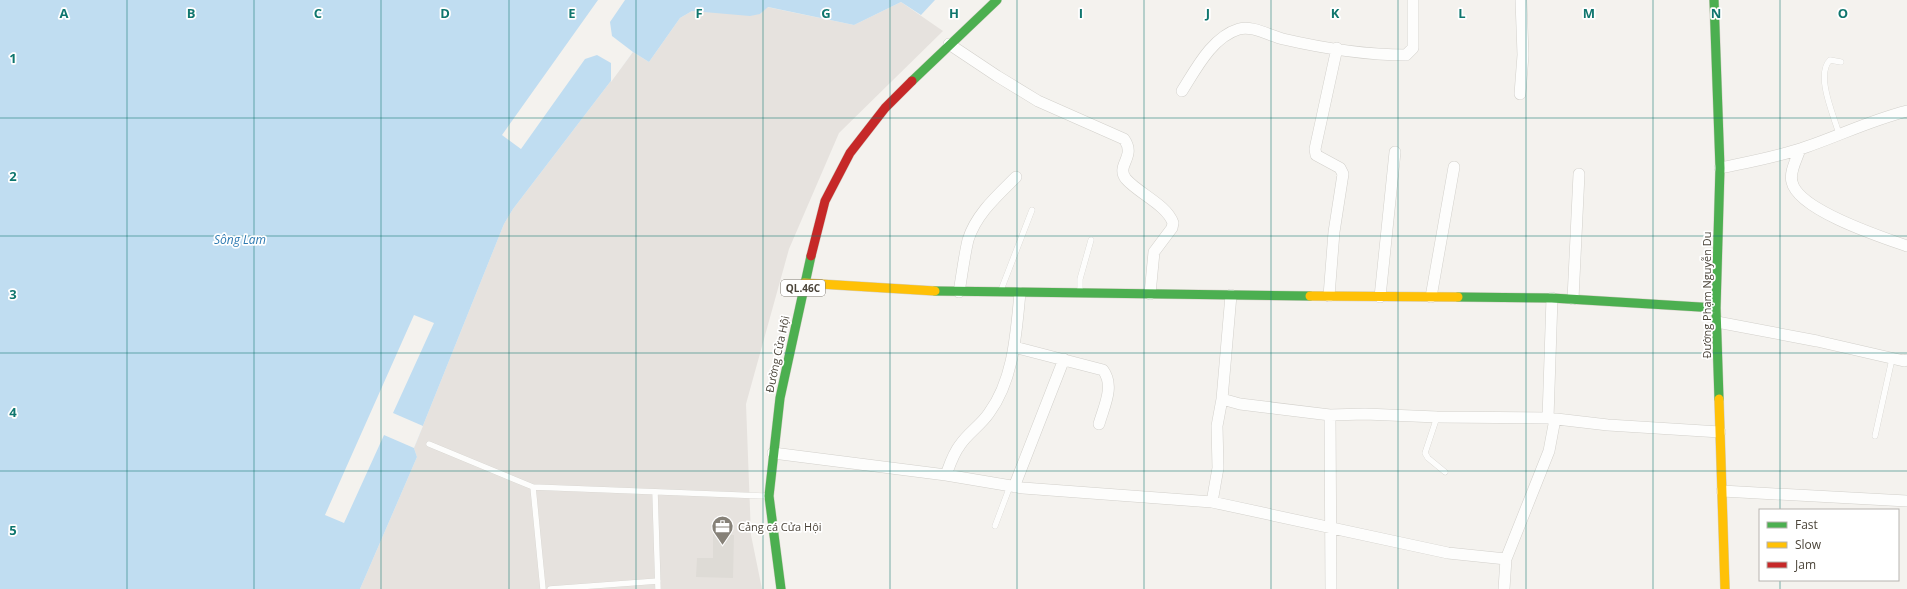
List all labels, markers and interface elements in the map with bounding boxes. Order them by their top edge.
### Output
text: A [60,4,69,22]
text: B [187,4,196,22]
text: C [314,4,322,22]
text: D [440,4,450,22]
text: E [568,4,576,22]
text: F [695,4,703,22]
text: G [821,4,831,22]
text: H [949,4,959,22]
text: I [1079,4,1083,22]
text: J [1205,4,1210,22]
text: K [1331,4,1340,22]
text: L [1458,4,1466,22]
text: M [1583,4,1595,22]
text: N [1711,4,1721,22]
text: O [1838,4,1848,22]
text: 1 [9,49,17,67]
text: 2 [9,167,17,185]
water label: Sông Lam [214,231,266,248]
street label: Đường Phạm Nguyễn Du [1699,231,1714,359]
road number: QL.46C [781,280,825,296]
text: 3 [9,285,17,303]
street label: Đường Cửa Hội [762,314,792,394]
text: 4 [9,403,17,421]
legend [1759,509,1899,581]
office icon: Cảng cá Cửa Hội [710,513,736,546]
text: Fast [1795,516,1818,533]
place label: Cảng cá Cửa Hội [738,519,822,534]
text: 5 [9,521,17,539]
text: Slow [1795,536,1822,553]
text: Jam [1794,556,1816,573]

